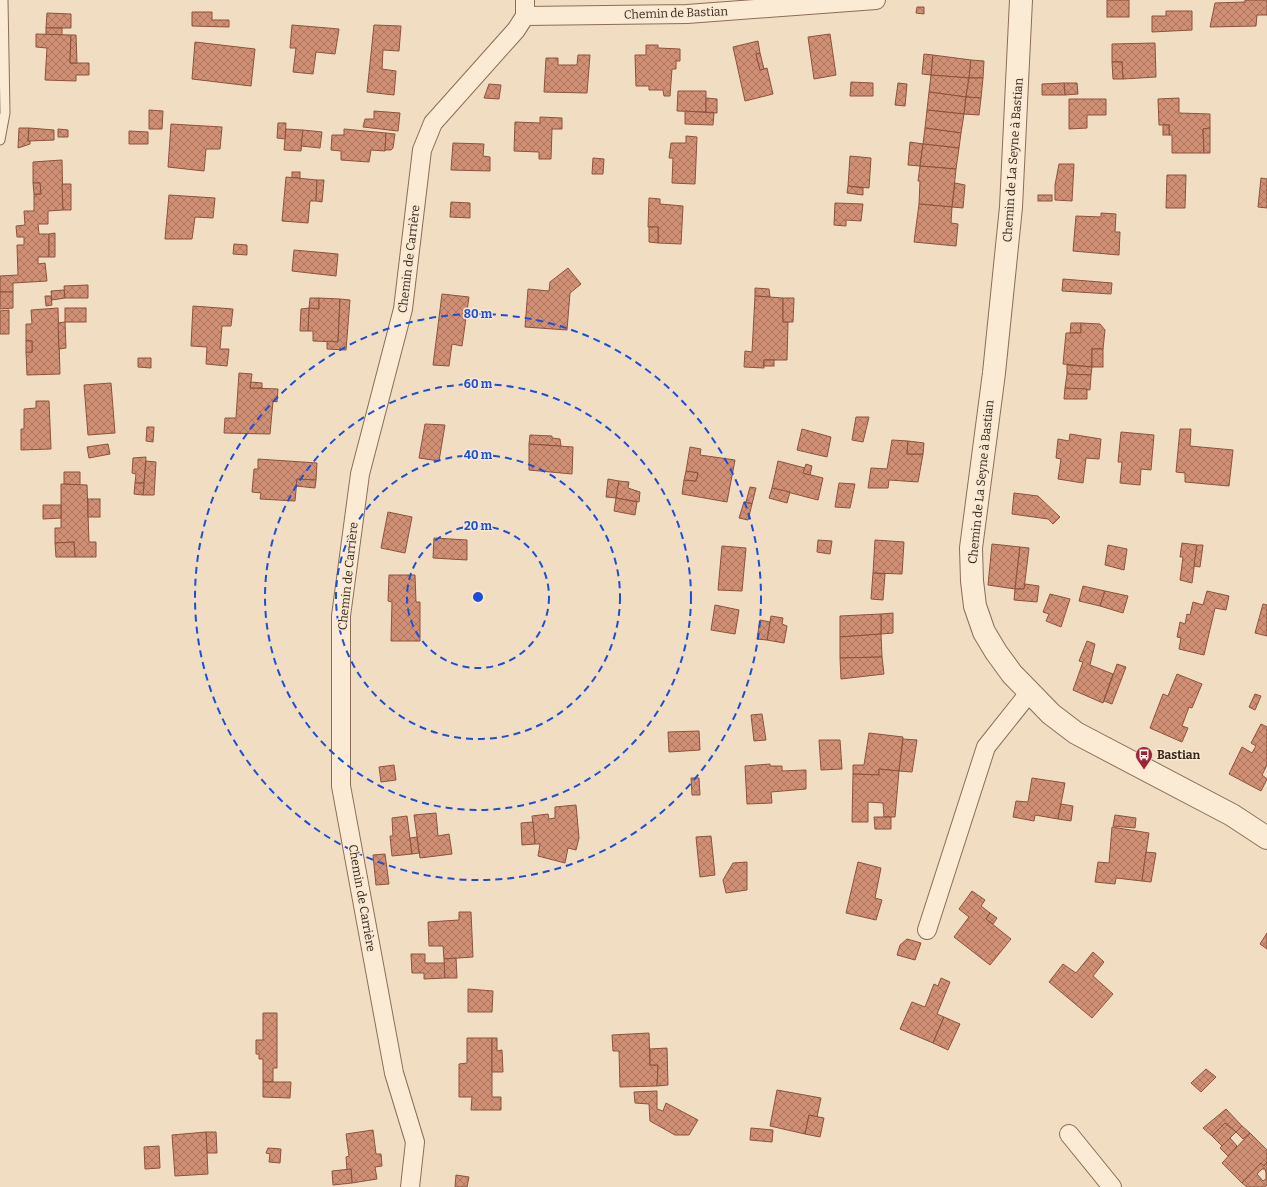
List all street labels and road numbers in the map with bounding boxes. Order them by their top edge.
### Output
street label: Chemin de Bastian [624,4,729,22]
street label: Chemin de La Seyne à Bastian [1000,77,1026,243]
street label: Chemin de Carrière [395,204,423,314]
street label: Chemin de La Seyne à Bastian [965,399,997,565]
street label: Chemin de Carrière [335,521,361,631]
street label: Chemin de Carrière [346,843,378,953]

